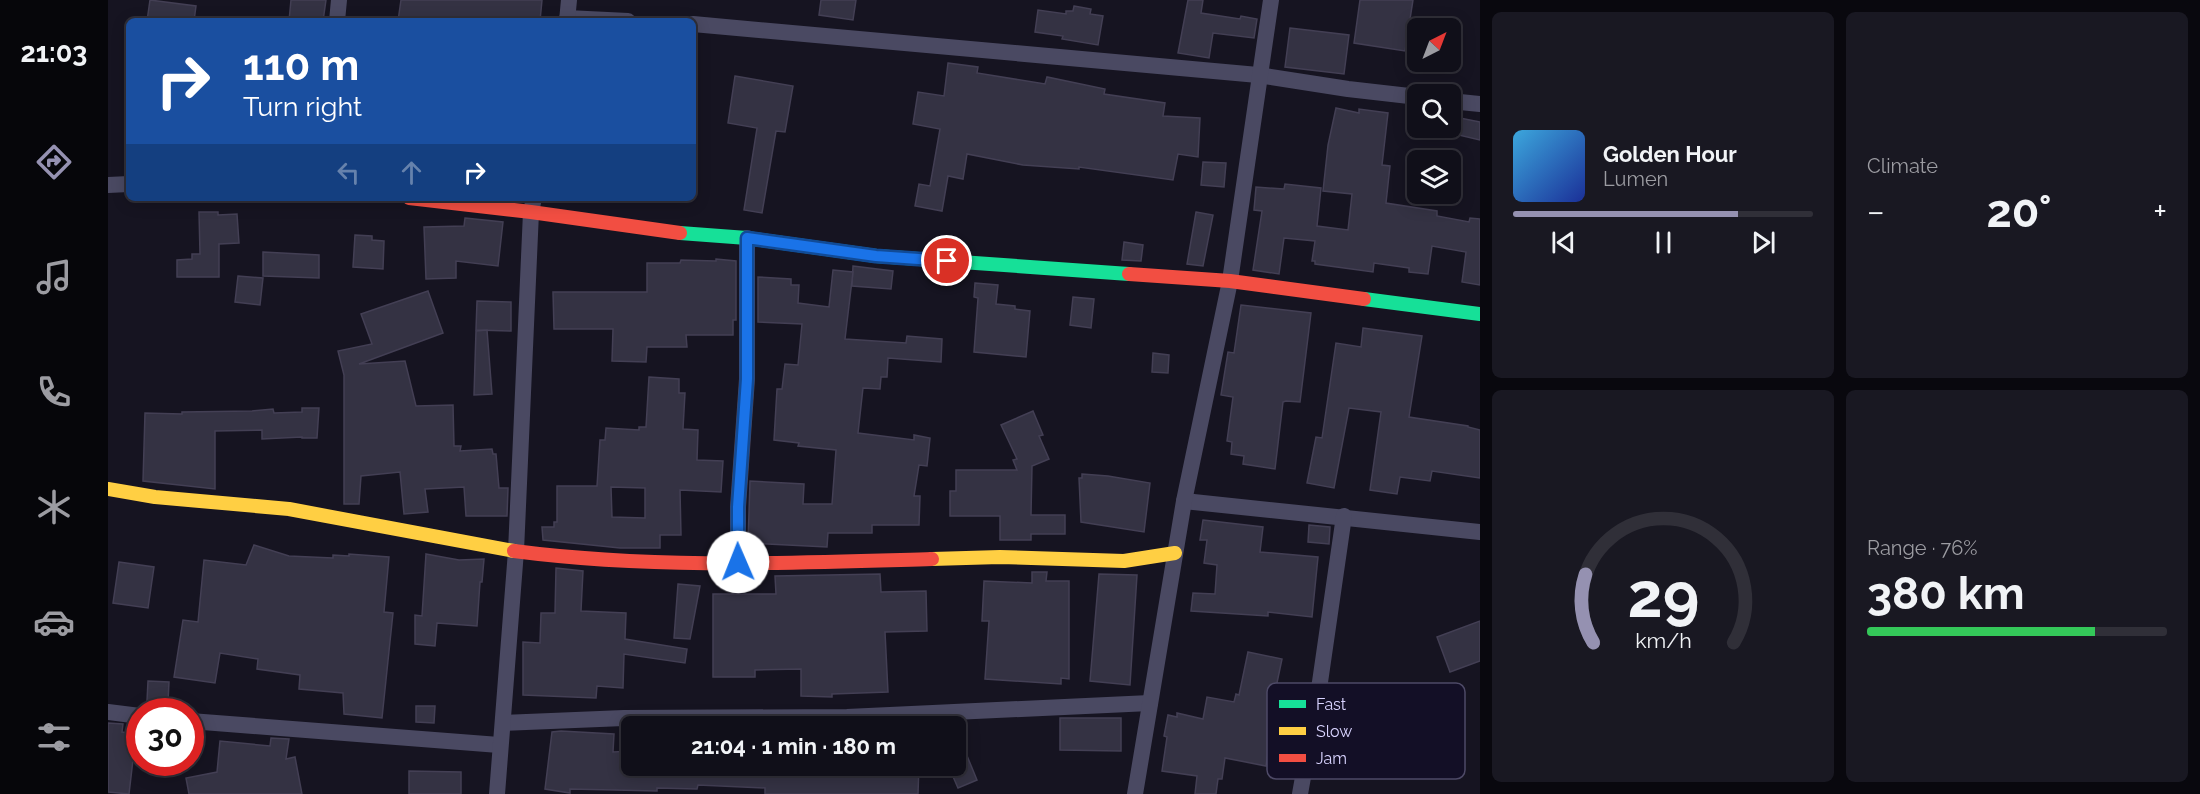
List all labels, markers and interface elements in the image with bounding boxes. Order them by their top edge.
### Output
north arrow [1407,18,1461,72]
map controls [1407,18,1461,204]
text: 21:03 [21,37,87,68]
text: 110 m [243,41,359,90]
icon: right [144,42,222,120]
button: search [1407,84,1461,138]
text: Turn right [243,91,362,122]
icon: directions [33,141,75,183]
text: Golden Hour [1603,141,1737,167]
button: layers [1407,150,1461,204]
text: Climate [1867,154,1938,178]
icon: left [332,156,365,189]
icon: ahead [395,156,428,189]
icon: right [458,156,491,189]
text: Lumen [1603,167,1668,191]
text: 20° [1986,185,2052,238]
text: − [1867,192,1885,231]
text: + [2153,192,2167,231]
icon: previous [1547,226,1580,259]
icon: pause [1647,226,1680,259]
icon: next [1747,226,1780,259]
pin [921,235,972,286]
icon: arrive [930,244,963,277]
icon: music [33,256,75,298]
icon: phone [33,371,75,413]
icon: climate [33,486,75,528]
position arrow [706,530,770,594]
text: Range · 76% [1867,536,1978,560]
text: 29 [1627,558,1699,632]
text: 380 km [1867,567,2025,620]
icon: car [33,601,75,643]
text: km/h [1635,628,1691,653]
legend [1267,683,1465,779]
text: Fast [1316,695,1347,714]
speed limit sign: 30 [126,698,204,776]
icon: filters [33,716,75,758]
text: Slow [1316,722,1352,741]
text: 21:04 · 1 min · 180 m [691,733,896,759]
text: Jam [1316,749,1347,768]

